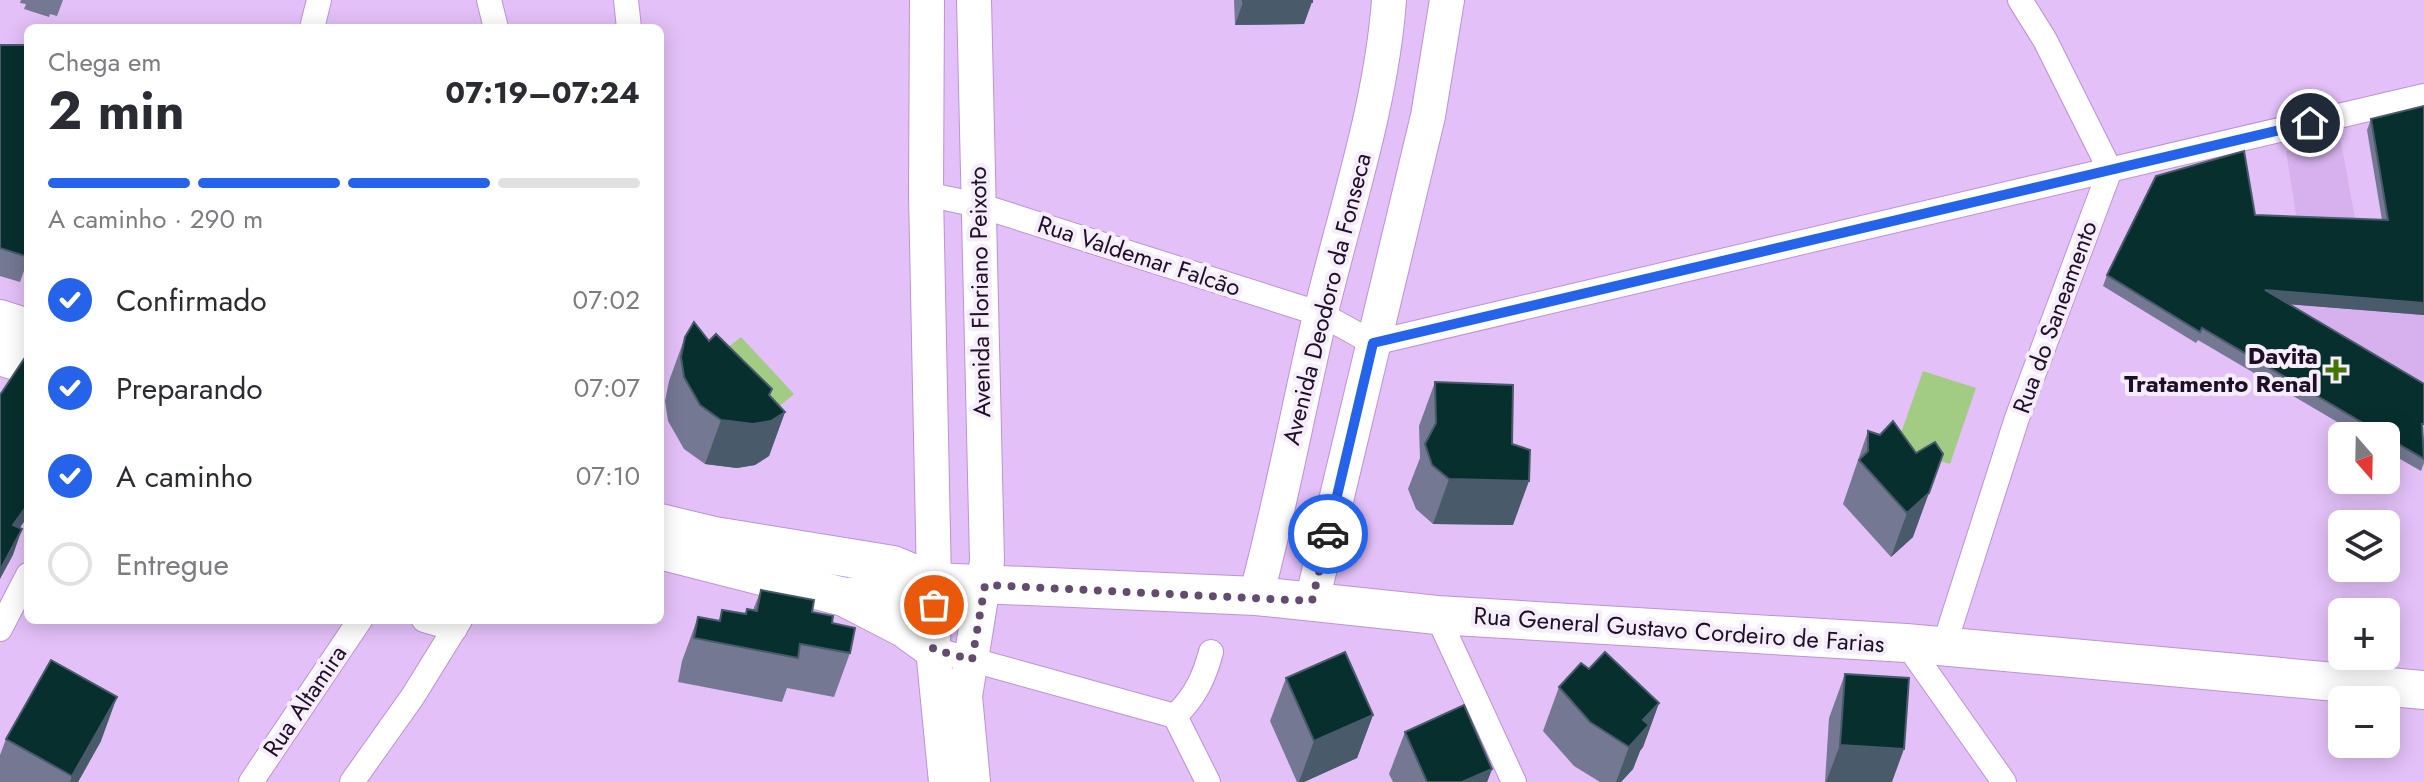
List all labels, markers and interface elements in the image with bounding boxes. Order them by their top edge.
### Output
text: Chega em [48,43,162,81]
text: 07:19–07:24 [445,71,640,114]
text: 2 min [48,73,185,149]
pin [2276,89,2344,157]
icon: home [2288,101,2332,145]
street label: Avenida Deodoro da Fonseca [1273,149,1380,448]
street label: Avenida Floriano Peixoto [960,166,999,418]
text: A caminho · 290 m [48,200,263,238]
street label: Rua Valdemar Falcão [1033,206,1245,305]
street label: Rua do Saneamento [2003,216,2106,418]
icon: check [48,278,92,322]
text: Confirmado [116,279,267,322]
text: 07:02 [573,281,640,319]
place label: Davita Tratamento Renal [2124,338,2318,401]
marker: Davita Tratamento Renal [2325,359,2347,381]
icon: check [48,366,92,410]
text: Preparando [116,367,263,410]
text: 07:07 [574,369,640,407]
north arrow [2328,422,2400,494]
map controls [2328,422,2400,758]
icon: check [48,454,92,498]
text: A caminho [116,455,253,498]
text: 07:10 [576,457,640,495]
courier [1288,494,1368,574]
button: layers [2328,510,2400,582]
icon: car [1306,512,1350,556]
text: Entregue [116,543,229,586]
pin [900,571,968,639]
icon: bag [912,583,956,627]
street label: Rua General Gustavo Cordeiro de Farias [1472,598,1886,661]
button: + [2328,598,2400,670]
street label: Rua Altamira [254,638,355,764]
button: − [2328,686,2400,758]

